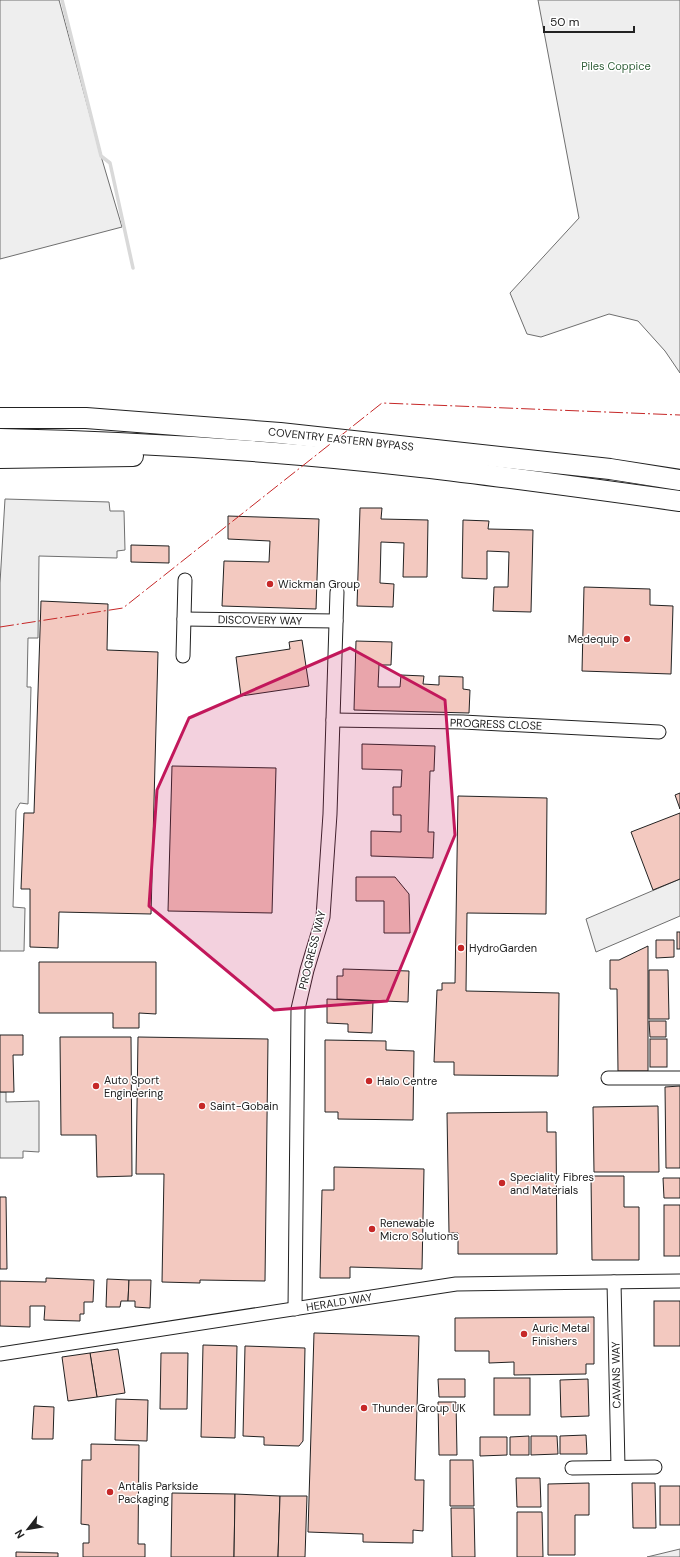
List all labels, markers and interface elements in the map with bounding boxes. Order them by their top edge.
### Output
scale bar [544,8,634,34]
text: 50 m [550,14,579,30]
park label: Piles Coppice [581,59,651,73]
street label: COVENTRY EASTERN BYPASS [268,424,414,454]
place label: Wickman Group [278,577,360,591]
marker: Wickman Group [265,579,275,589]
street label: DISCOVERY WAY [218,612,303,628]
place label: Medequip [568,632,619,646]
marker: Medequip [622,634,632,644]
street label: PROGRESS CLOSE [450,715,542,733]
street label: PROGRESS WAY [295,908,329,991]
place label: HydroGarden [469,941,537,955]
marker: HydroGarden [456,943,466,953]
place label: Auto Sport Engineering [104,1073,163,1100]
place label: Halo Centre [377,1074,437,1088]
marker: Halo Centre [364,1076,374,1086]
marker: Auto Sport Engineering [91,1081,101,1091]
place label: Saint-Gobain [210,1099,278,1113]
marker: Saint-Gobain [197,1101,207,1111]
place label: Speciality Fibres and Materials [510,1170,594,1197]
marker: Speciality Fibres and Materials [497,1178,507,1188]
place label: Renewable Micro Solutions [380,1216,458,1243]
marker: Renewable Micro Solutions [367,1224,377,1234]
street label: HERALD WAY [305,1290,374,1314]
place label: Auric Metal Finishers [532,1321,589,1348]
marker: Auric Metal Finishers [519,1329,529,1339]
street label: CAVANS WAY [608,1341,624,1409]
place label: Thunder Group UK [372,1401,466,1415]
marker: Thunder Group UK [359,1403,369,1413]
place label: Antalis Parkside Packaging [118,1479,198,1506]
marker: Antalis Parkside Packaging [105,1487,115,1497]
north arrow [8,1509,48,1549]
text: N [11,1527,27,1541]

